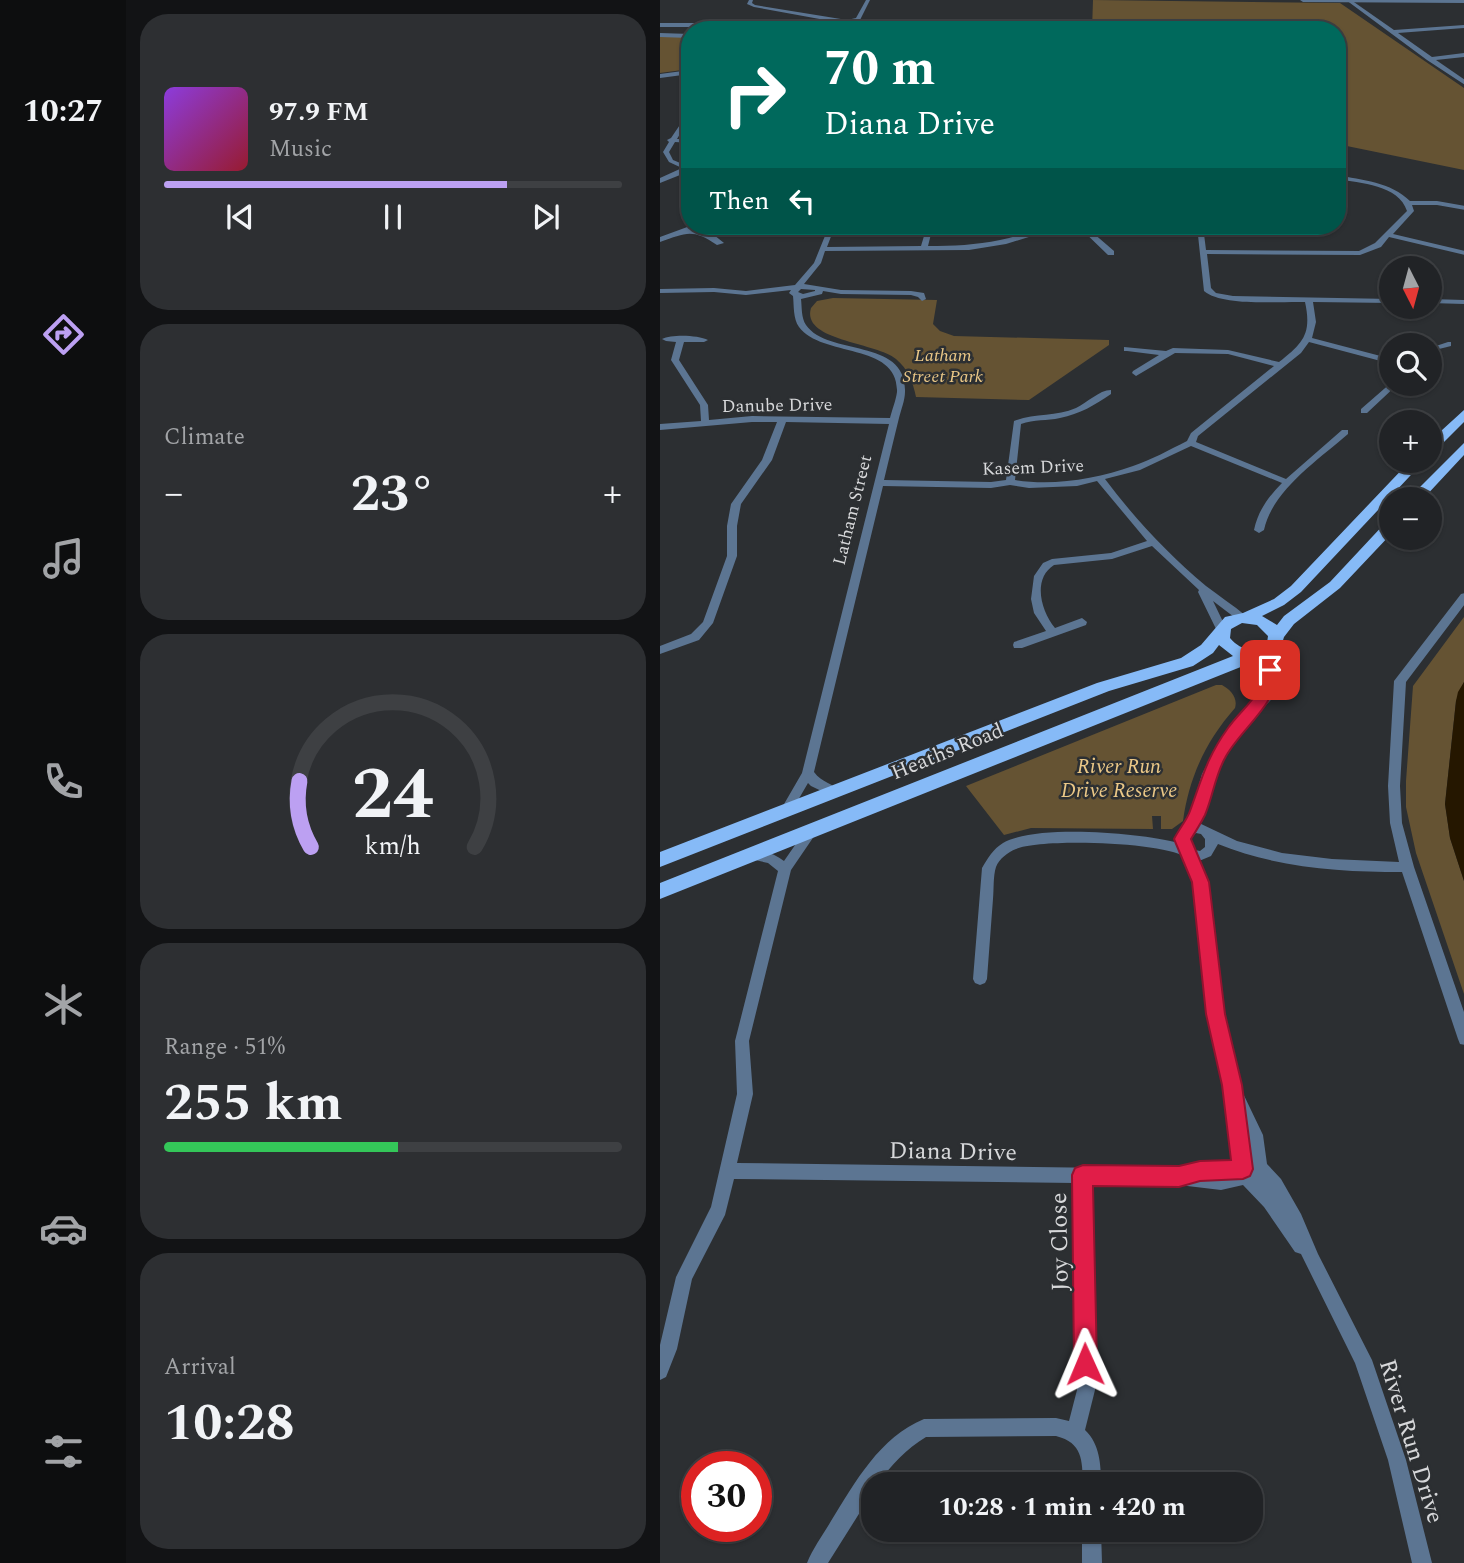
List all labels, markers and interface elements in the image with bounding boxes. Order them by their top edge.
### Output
text: 70 m [824,32,935,107]
icon: right [709,49,800,140]
text: 10:27 [23,87,103,136]
text: 97.9 FM [269,92,369,132]
text: Diana Drive [824,100,995,149]
text: Music [269,132,332,167]
text: Then [709,181,769,221]
icon: left [783,182,821,220]
icon: previous [221,198,259,236]
icon: pause [374,198,412,236]
icon: next [527,198,565,236]
north arrow [1379,256,1442,318]
map controls [1379,256,1442,550]
icon: directions [39,310,88,359]
button: search [1379,333,1442,396]
park label: Latham Street Park [903,342,984,390]
street label: Danube Drive [721,391,833,420]
button: + [1379,410,1442,473]
text: Climate [164,420,245,455]
street label: Latham Street [826,452,879,568]
street label: Kasem Drive [982,452,1084,483]
text: 23° [351,455,435,534]
text: − [164,465,183,523]
text: + [603,465,622,523]
button: − [1379,487,1442,550]
icon: music [39,534,88,583]
pin [1240,640,1300,700]
icon: arrive [1251,651,1289,689]
street label: Heaths Road [886,715,1008,789]
text: 24 [352,741,434,852]
park label: River Run Drive Reserve [1061,751,1177,807]
icon: phone [39,757,88,806]
text: km/h [365,828,421,866]
icon: climate [39,980,88,1029]
text: Range · 51% [164,1030,285,1065]
text: 255 km [164,1064,343,1143]
street label: Diana Drive [889,1133,1017,1171]
street label: Joy Close [1041,1192,1079,1292]
icon: car [39,1204,88,1253]
position arrow [1048,1327,1122,1401]
text: Arrival [164,1350,236,1385]
street label: River Run Drive [1369,1355,1453,1528]
text: 10:28 [164,1384,295,1463]
icon: filters [39,1427,88,1476]
speed limit sign: 30 [681,1451,772,1542]
text: 10:28 · 1 min · 420 m [938,1487,1186,1527]

